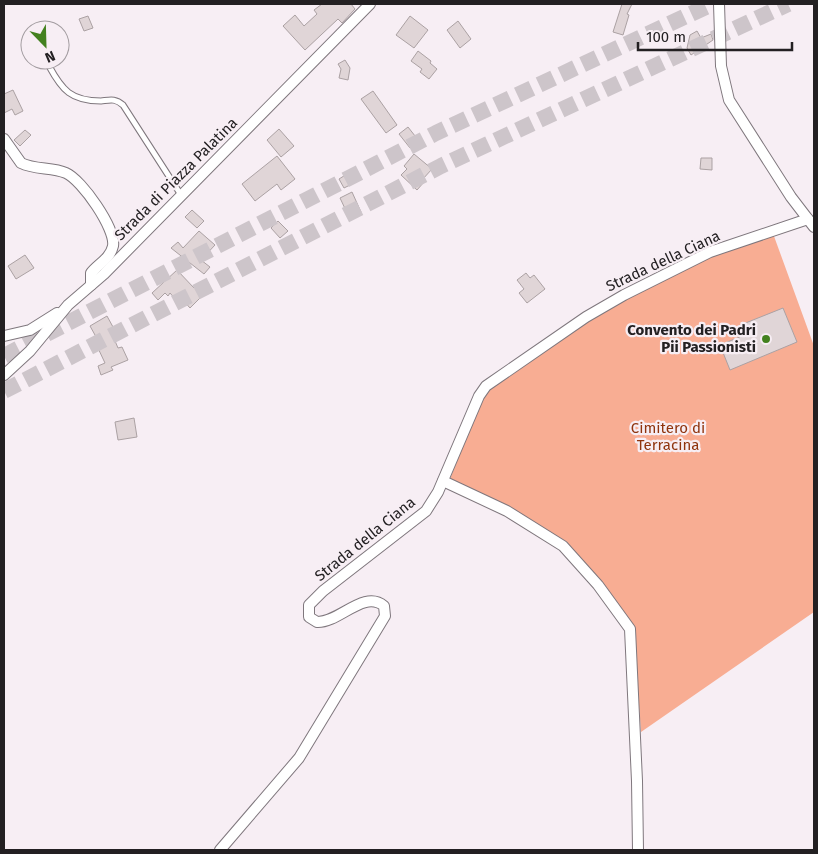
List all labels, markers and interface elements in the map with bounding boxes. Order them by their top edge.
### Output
north arrow [20,20,70,70]
scale bar [638,20,792,52]
text: 100 m [646,28,686,46]
text: N [42,47,57,66]
street label: Strada di Piazza Palatina [111,114,241,244]
street label: Strada della Ciana [603,227,723,295]
place label: Convento dei Padri Pii Passionisti [627,321,756,356]
marker: Convento dei Padri Pii Passionisti [760,333,772,345]
park label: Cimitero di Terracina [631,419,705,454]
street label: Strada della Ciana [311,493,419,585]

